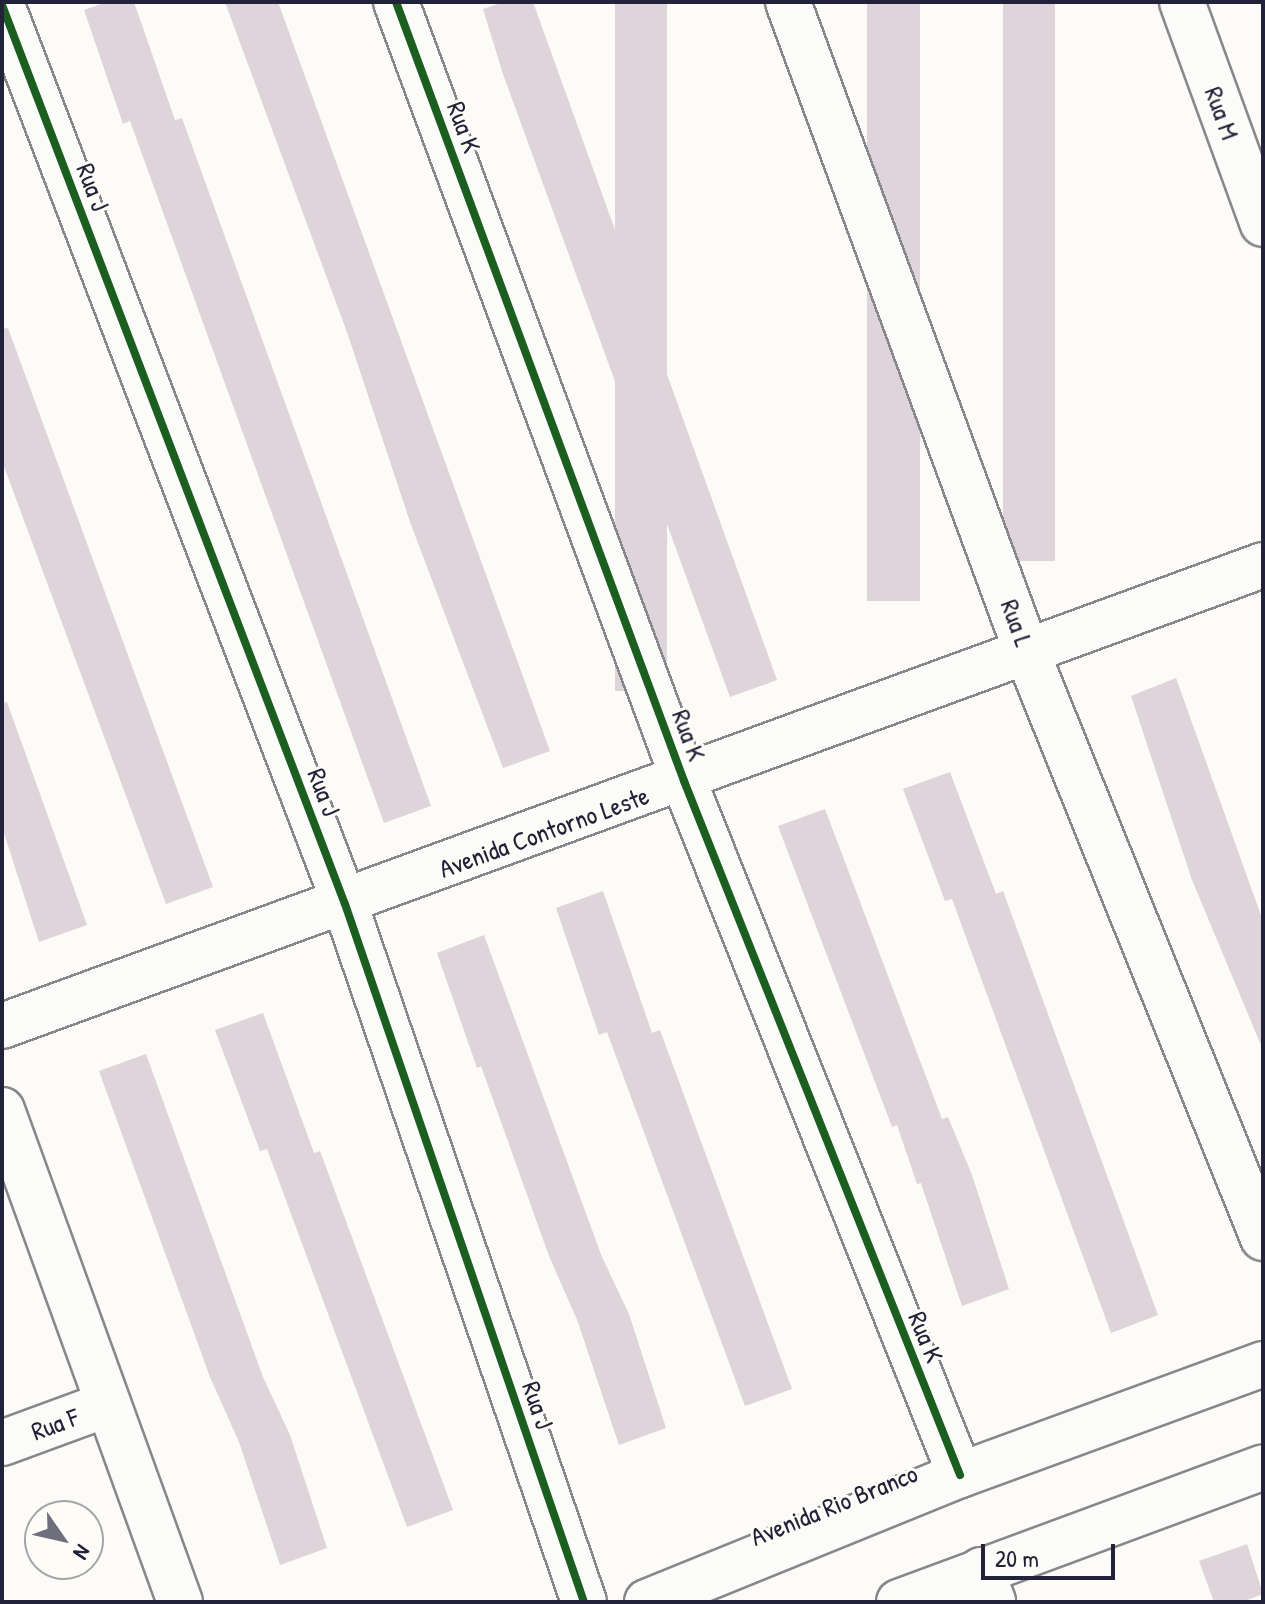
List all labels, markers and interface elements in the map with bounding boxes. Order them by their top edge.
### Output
street label: Rua M [1198,82,1246,144]
street label: Rua K [440,97,488,157]
street label: Rua J [70,159,116,215]
street label: Rua L [994,595,1040,651]
street label: Rua K [665,705,713,765]
street label: Rua J [301,764,347,820]
street label: Avenida Contorno Leste [435,780,653,884]
street label: Rua K [902,1307,950,1367]
street label: Rua J [515,1377,561,1433]
street label: Rua F [27,1401,83,1447]
street label: Avenida Rio Branco [746,1457,922,1553]
north arrow [24,1500,104,1580]
scale bar [985,1528,1119,1578]
text: N [67,1539,98,1566]
text: 20 m [995,1542,1039,1574]

